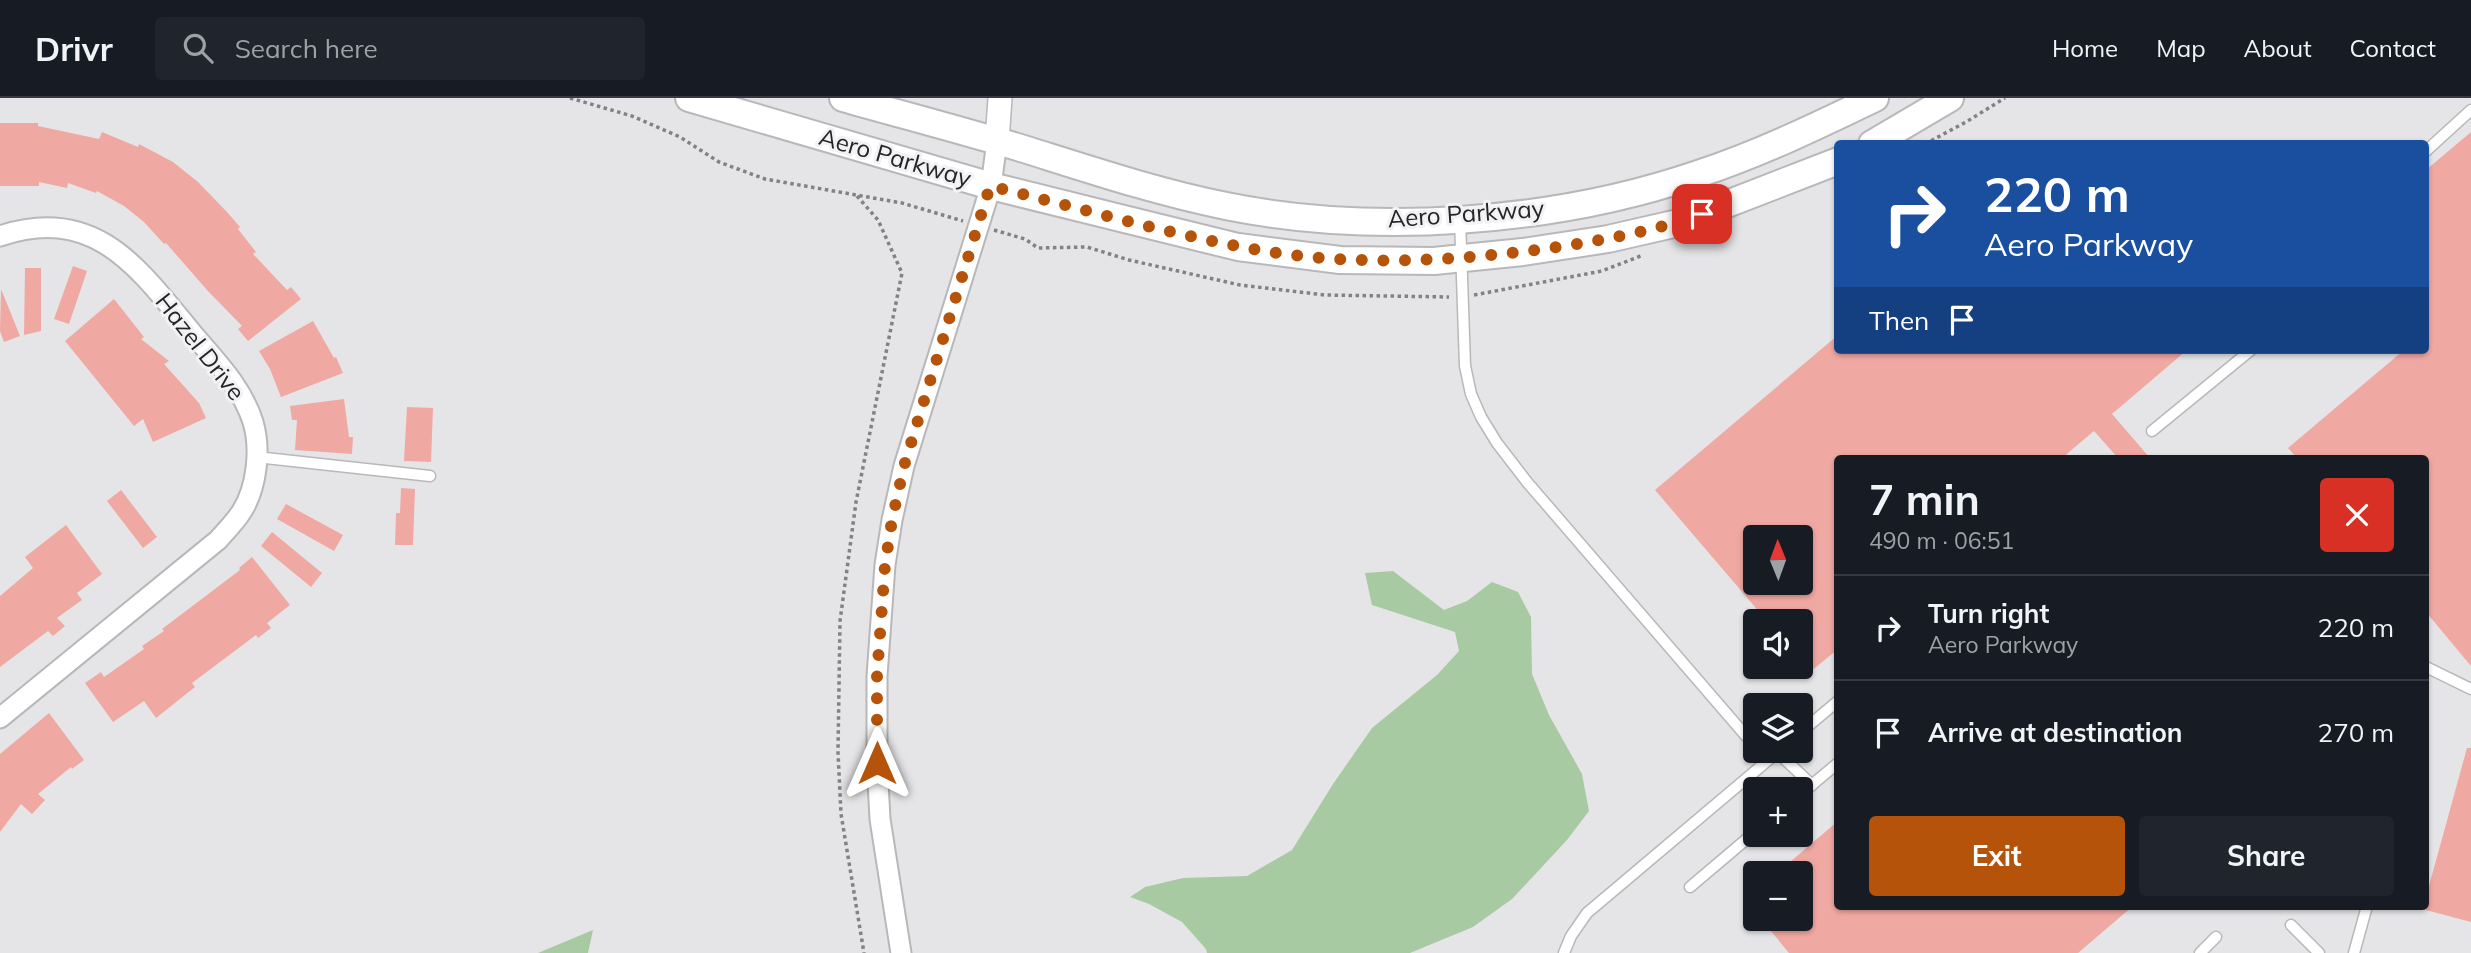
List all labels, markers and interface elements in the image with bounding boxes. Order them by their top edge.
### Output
search box [155,17,645,80]
text: Drivr [35,28,113,69]
icon: search [179,29,217,67]
text: Search here [235,32,378,65]
text: Home [2052,33,2118,63]
text: Map [2156,33,2206,63]
text: About [2244,33,2312,63]
text: Contact [2350,33,2436,63]
street label: Aero Parkway [816,121,975,193]
text: 220 m [1984,163,2130,224]
icon: right [1869,168,1960,259]
pin [1672,184,1732,244]
street label: Aero Parkway [1387,193,1545,233]
icon: arrive [1683,195,1721,233]
text: Aero Parkway [1984,224,2193,264]
street label: Hazel Drive [150,287,252,406]
icon: arrive [1943,301,1981,339]
text: Then [1869,304,1929,337]
text: 7 min [1869,473,1980,526]
button: close [2320,478,2394,552]
north arrow [1743,525,1813,595]
map controls [1743,525,1813,931]
text: 490 m · 06:51 [1869,526,2014,555]
text: Turn right [1928,597,2049,630]
button: sound [1743,609,1813,679]
icon: right [1869,609,1907,647]
text: 220 m [2318,611,2394,644]
text: Aero Parkway [1928,630,2078,659]
button: layers [1743,693,1813,763]
icon: arrive [1869,714,1907,752]
text: Arrive at destination [1928,716,2183,749]
text: 270 m [2318,716,2394,749]
position arrow [840,726,914,800]
button: + [1743,777,1813,847]
button: Exit [1869,816,2125,896]
button: Share [2139,816,2394,896]
button: − [1743,861,1813,931]

